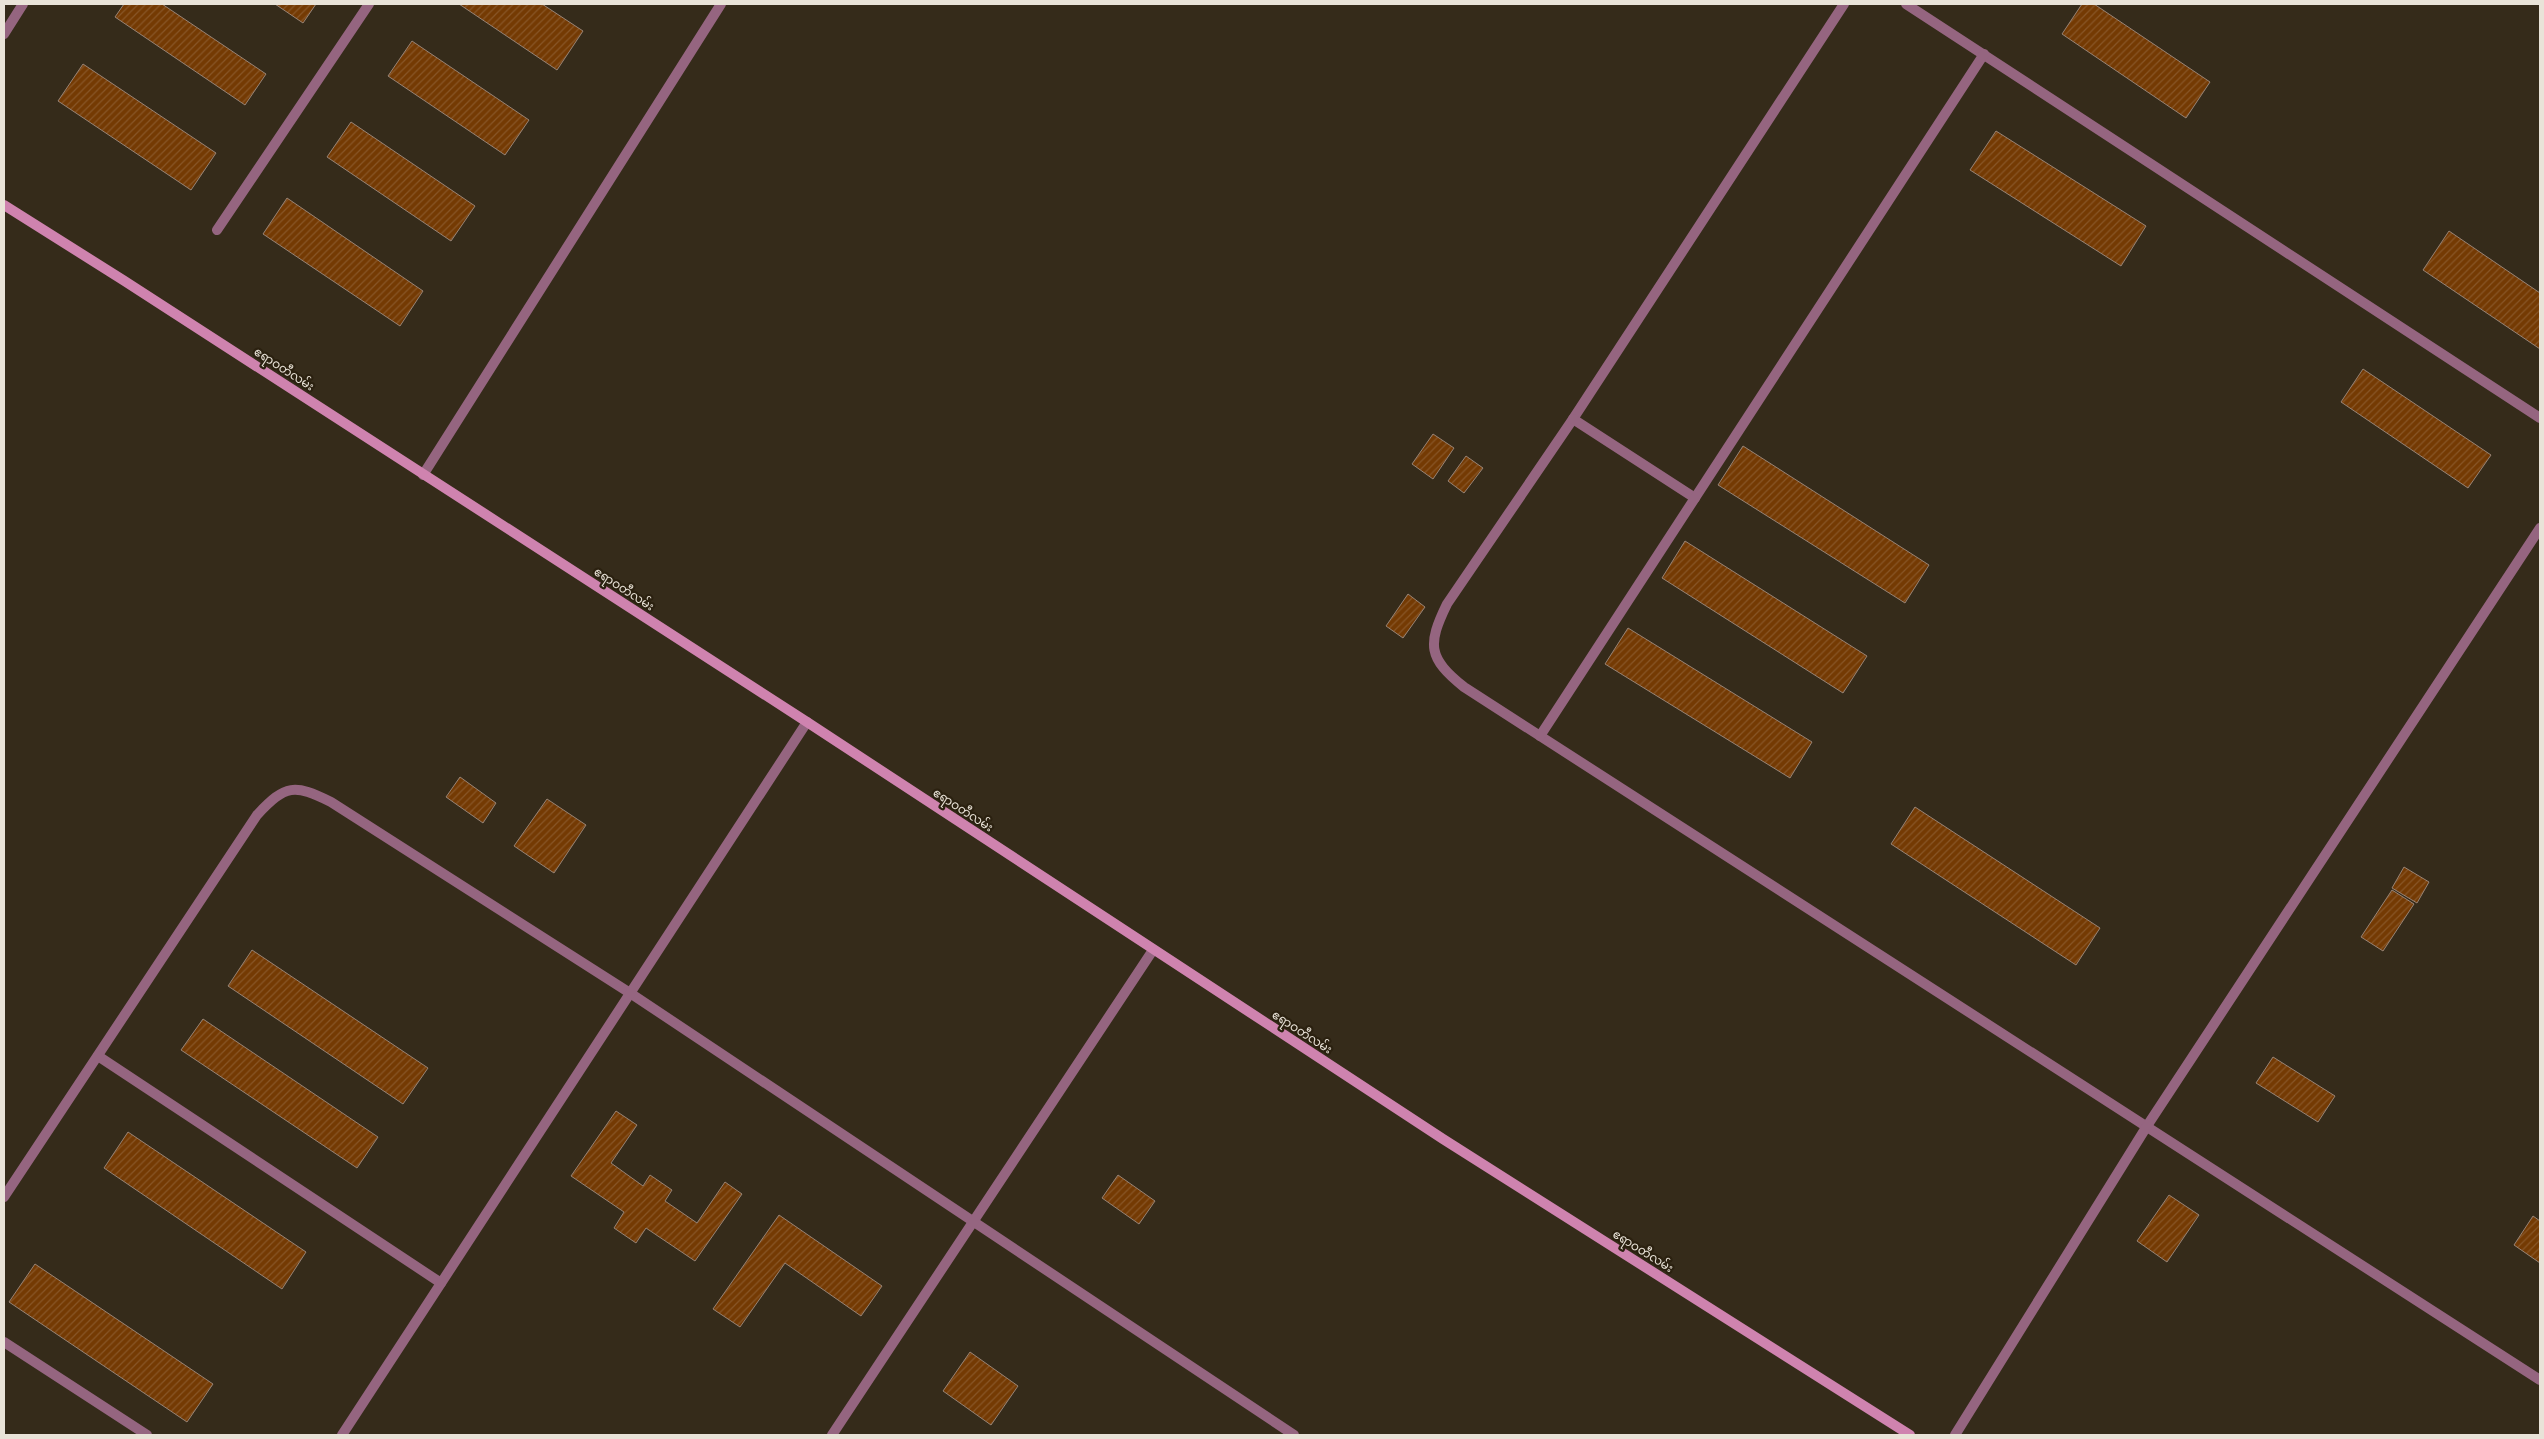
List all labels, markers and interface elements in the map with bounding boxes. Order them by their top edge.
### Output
street label: ဧရာဝတီလမ်း [250,343,318,396]
street label: ဧရာဝတီလမ်း [590,563,658,616]
street label: ဧရာဝတီလမ်း [929,784,997,837]
street label: ဧရာဝတီလမ်း [1268,1006,1336,1059]
street label: ဧရာဝတီလမ်း [1609,1225,1677,1278]

